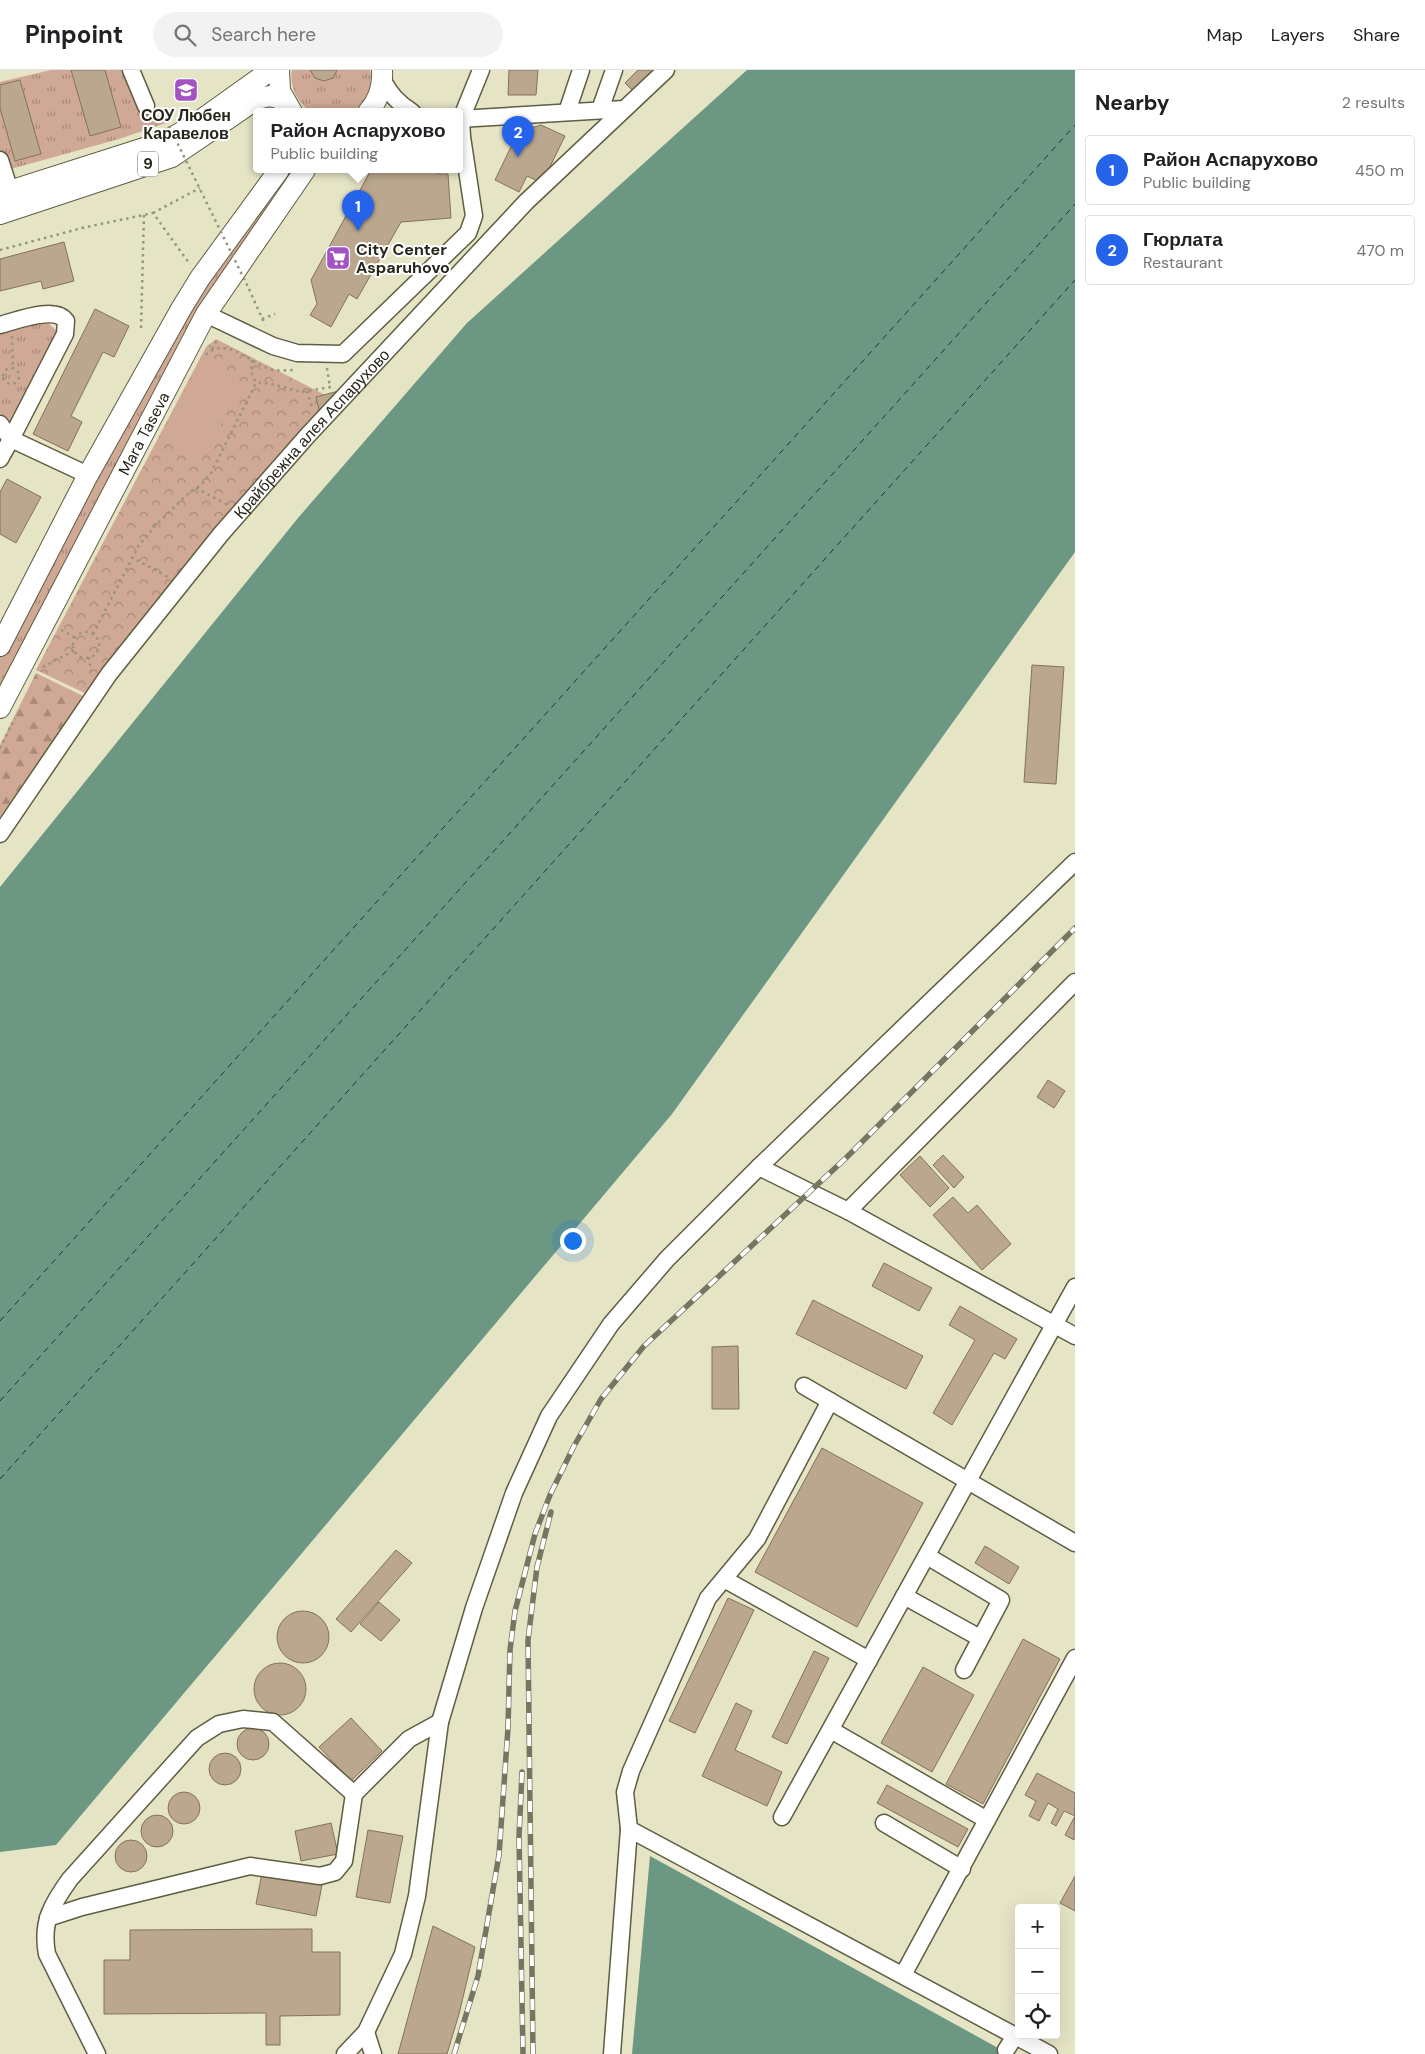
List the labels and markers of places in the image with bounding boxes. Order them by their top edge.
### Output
school or university icon: СОУ Любен Каравелов [173,77,199,103]
place label: СОУ Любен Каравелов [141,105,231,144]
pin: 2 [502,116,534,157]
pin: 1 [342,190,374,231]
place label: City Center Asparuhovo [356,239,450,278]
supermarket icon: City Center Asparuhovo [325,245,351,271]

